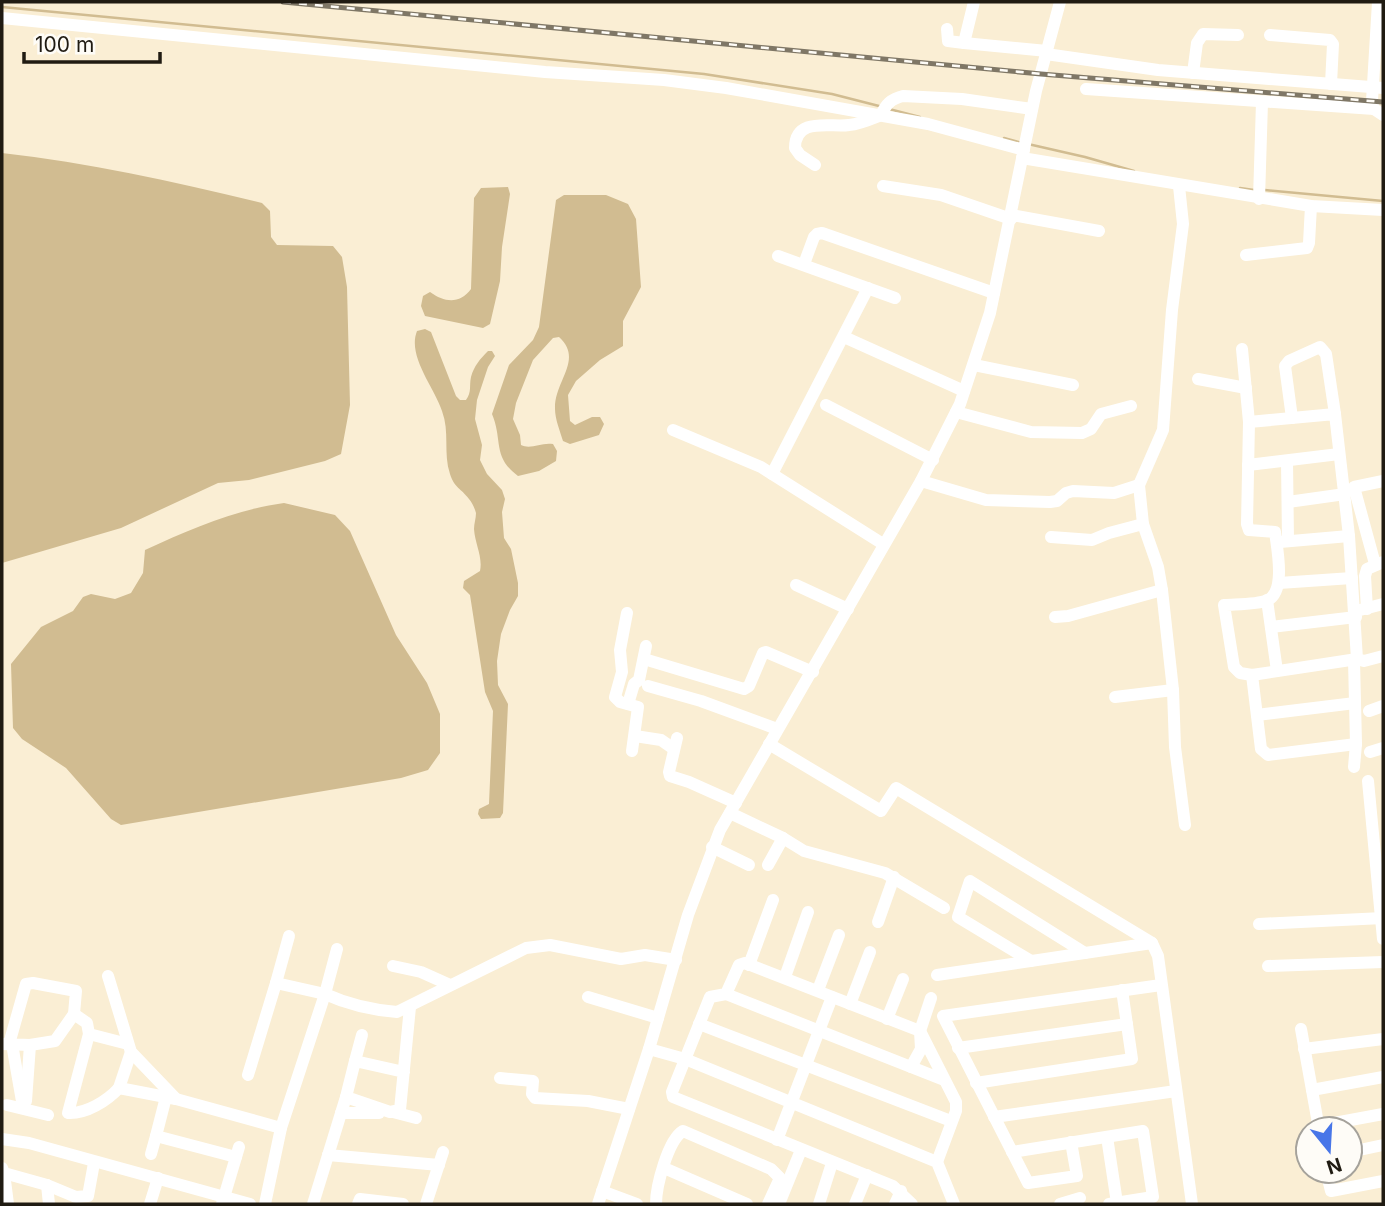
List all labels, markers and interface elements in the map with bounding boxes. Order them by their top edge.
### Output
scale bar [24,21,161,65]
text: 100 m [35,32,94,57]
north arrow [1294,1115,1364,1185]
text: N [1324,1153,1345,1179]

